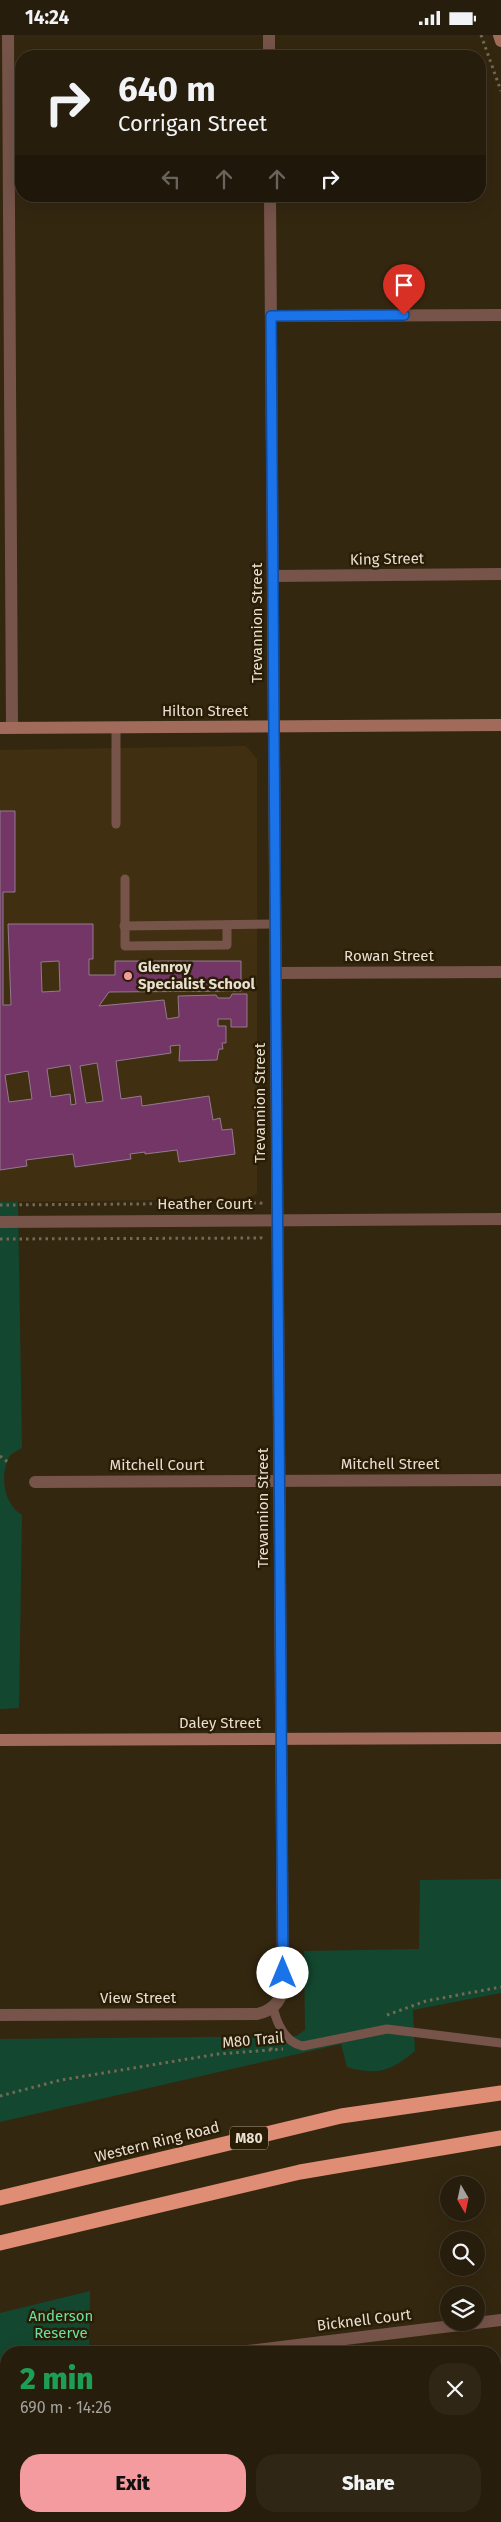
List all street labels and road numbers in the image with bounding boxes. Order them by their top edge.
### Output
street label: King Street [350,549,425,569]
street label: Trevannion Street [248,562,266,683]
street label: Hilton Street [162,702,249,720]
street label: Rowan Street [344,947,434,965]
street label: Trevannion Street [251,1042,269,1163]
street label: Heather Court [157,1195,253,1213]
street label: Trevannion Street [254,1447,272,1568]
street label: Mitchell Street [341,1455,440,1473]
street label: Mitchell Court [110,1456,205,1474]
street label: Daley Street [179,1714,262,1732]
street label: View Street [100,1989,177,2007]
street label: M80 Trail [222,2028,285,2052]
street label: Western Ring Road [93,2118,221,2166]
road number: M80 [230,2127,268,2149]
street label: Bicknell Court [316,2305,413,2335]

